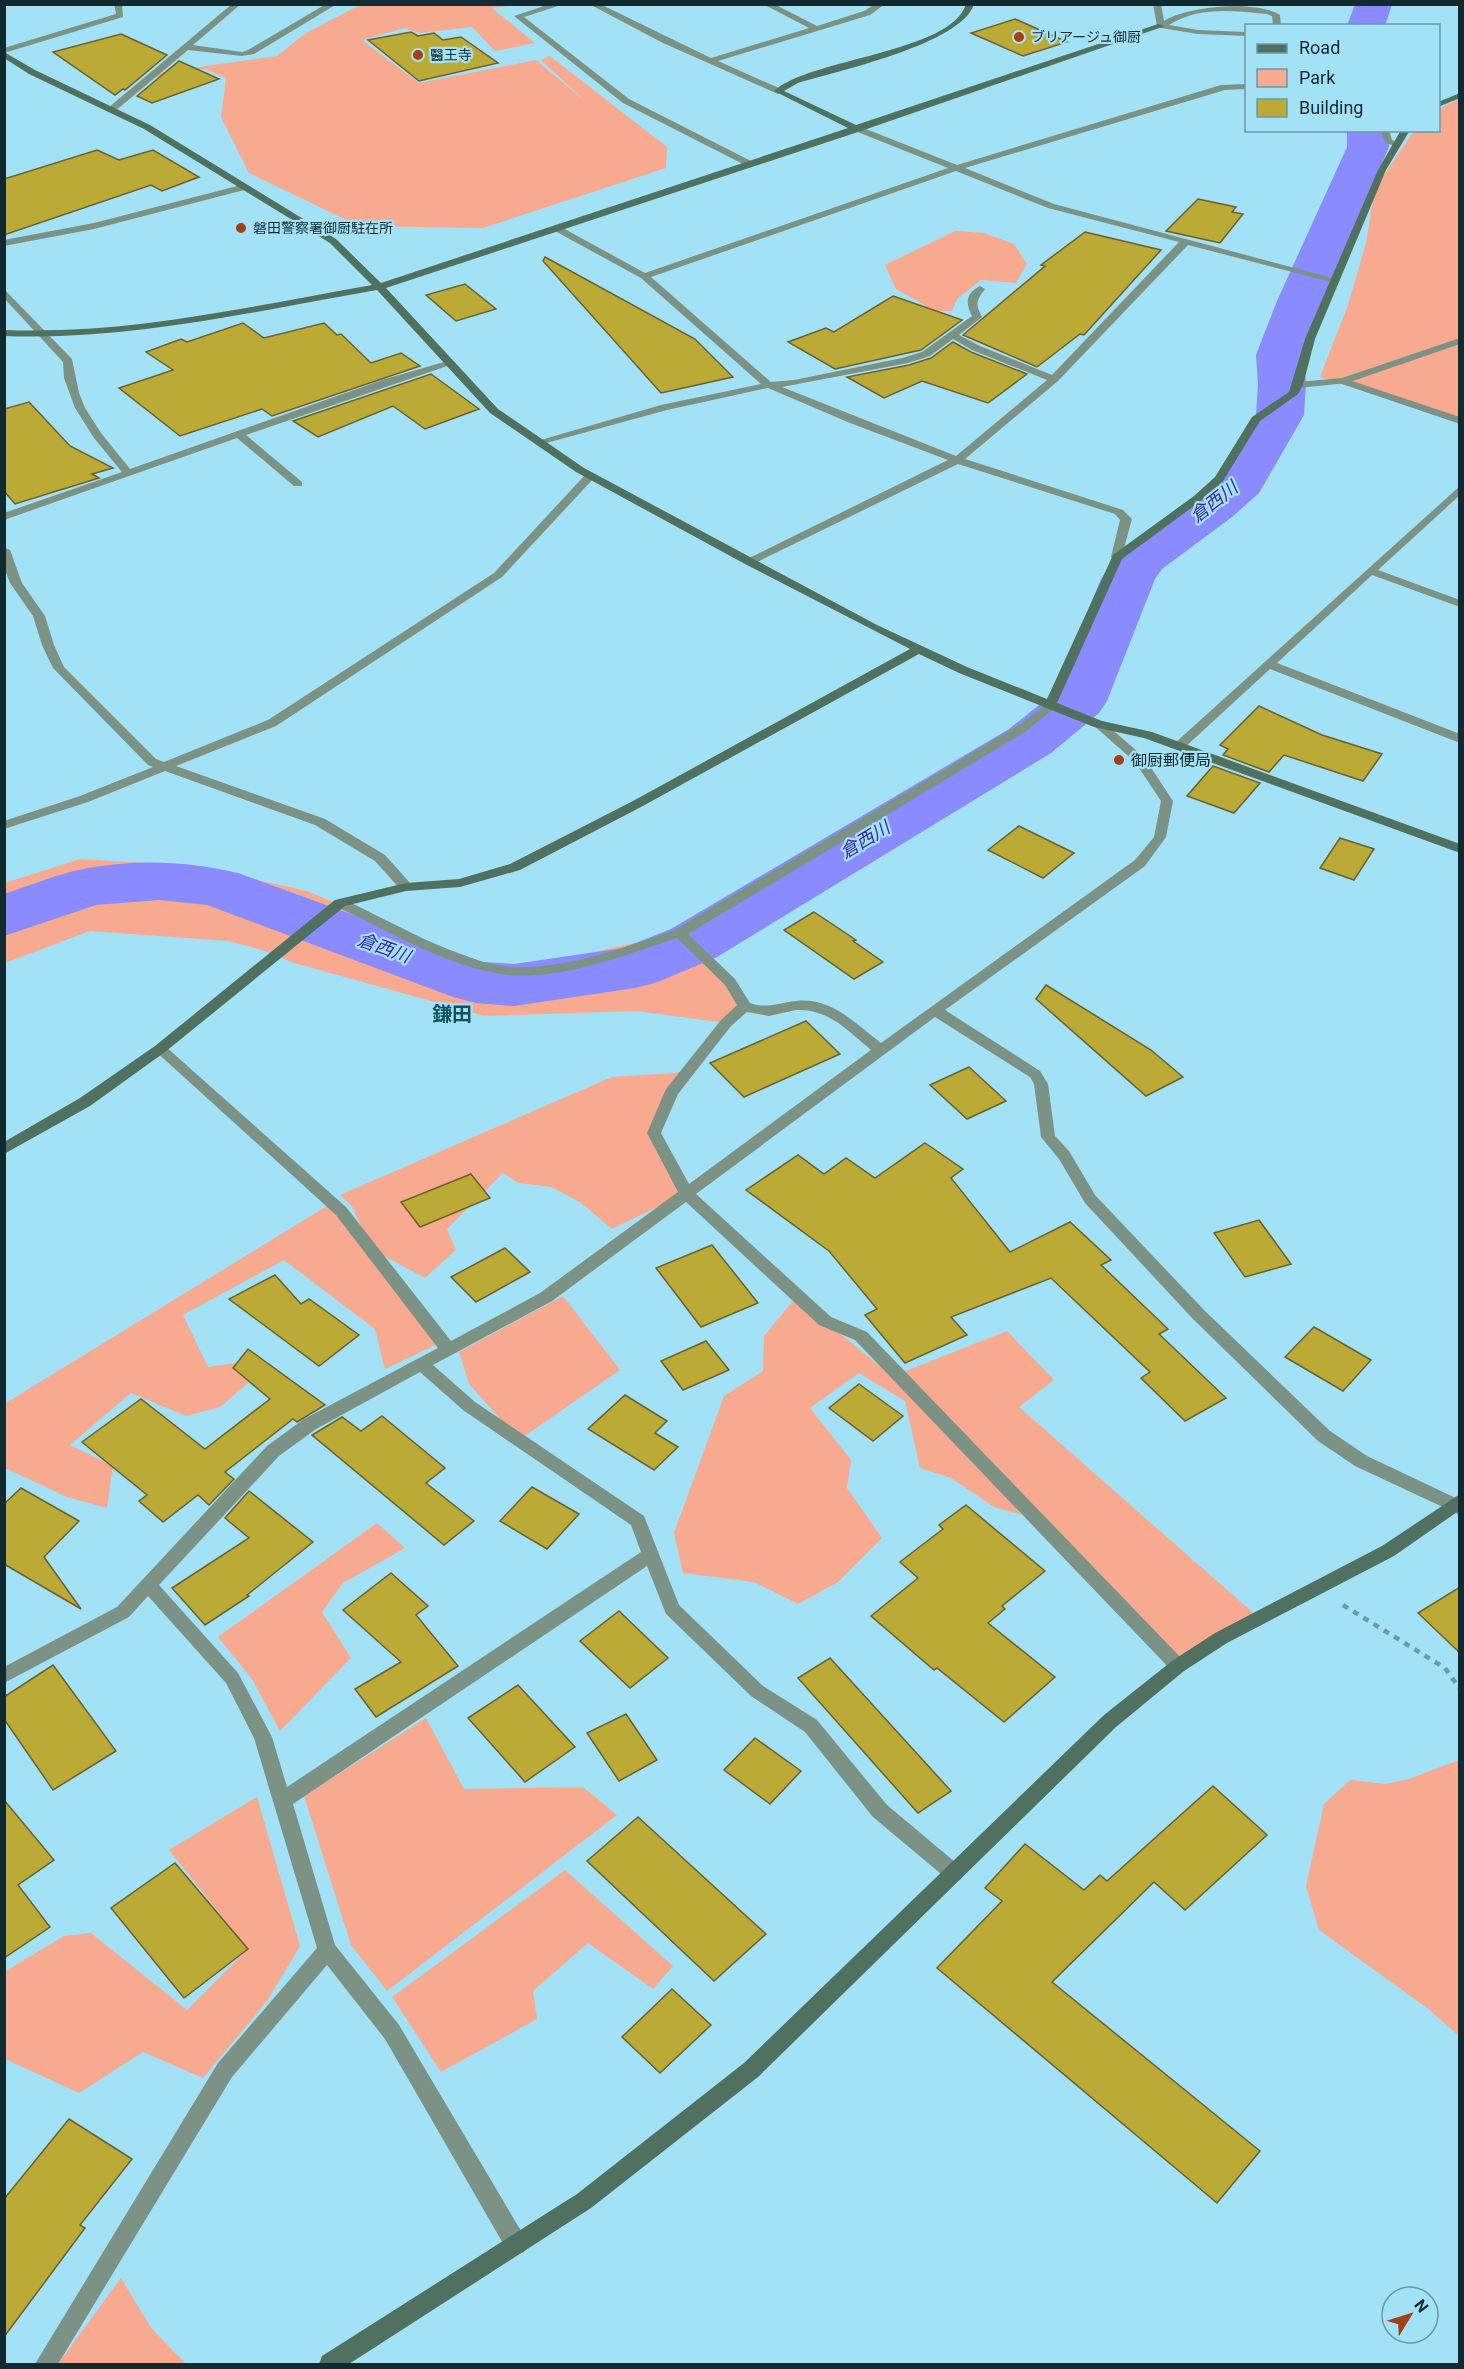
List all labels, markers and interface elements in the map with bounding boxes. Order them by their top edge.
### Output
legend [1245,24,1440,132]
place label: ブリアージュ御厨 [1031,29,1141,45]
marker: ブリアージュ御厨 [1012,30,1026,44]
text: Road [1299,37,1340,58]
place label: 醫王寺 [430,47,472,63]
marker: 醫王寺 [411,48,425,62]
text: Park [1299,67,1336,88]
text: Building [1299,97,1363,118]
place label: 磐田警察署御厨駐在所 [253,220,393,236]
marker: 磐田警察署御厨駐在所 [234,221,248,235]
water label: 倉西川 [1186,475,1243,527]
place label: 御厨郵便局 [1131,751,1211,770]
marker: 御厨郵便局 [1112,753,1126,767]
water label: 倉西川 [836,816,895,862]
water label: 倉西川 [355,928,415,967]
district label: 鎌田 [432,1002,472,1026]
north arrow [1380,2285,1440,2345]
text: N [1410,2296,1432,2316]

